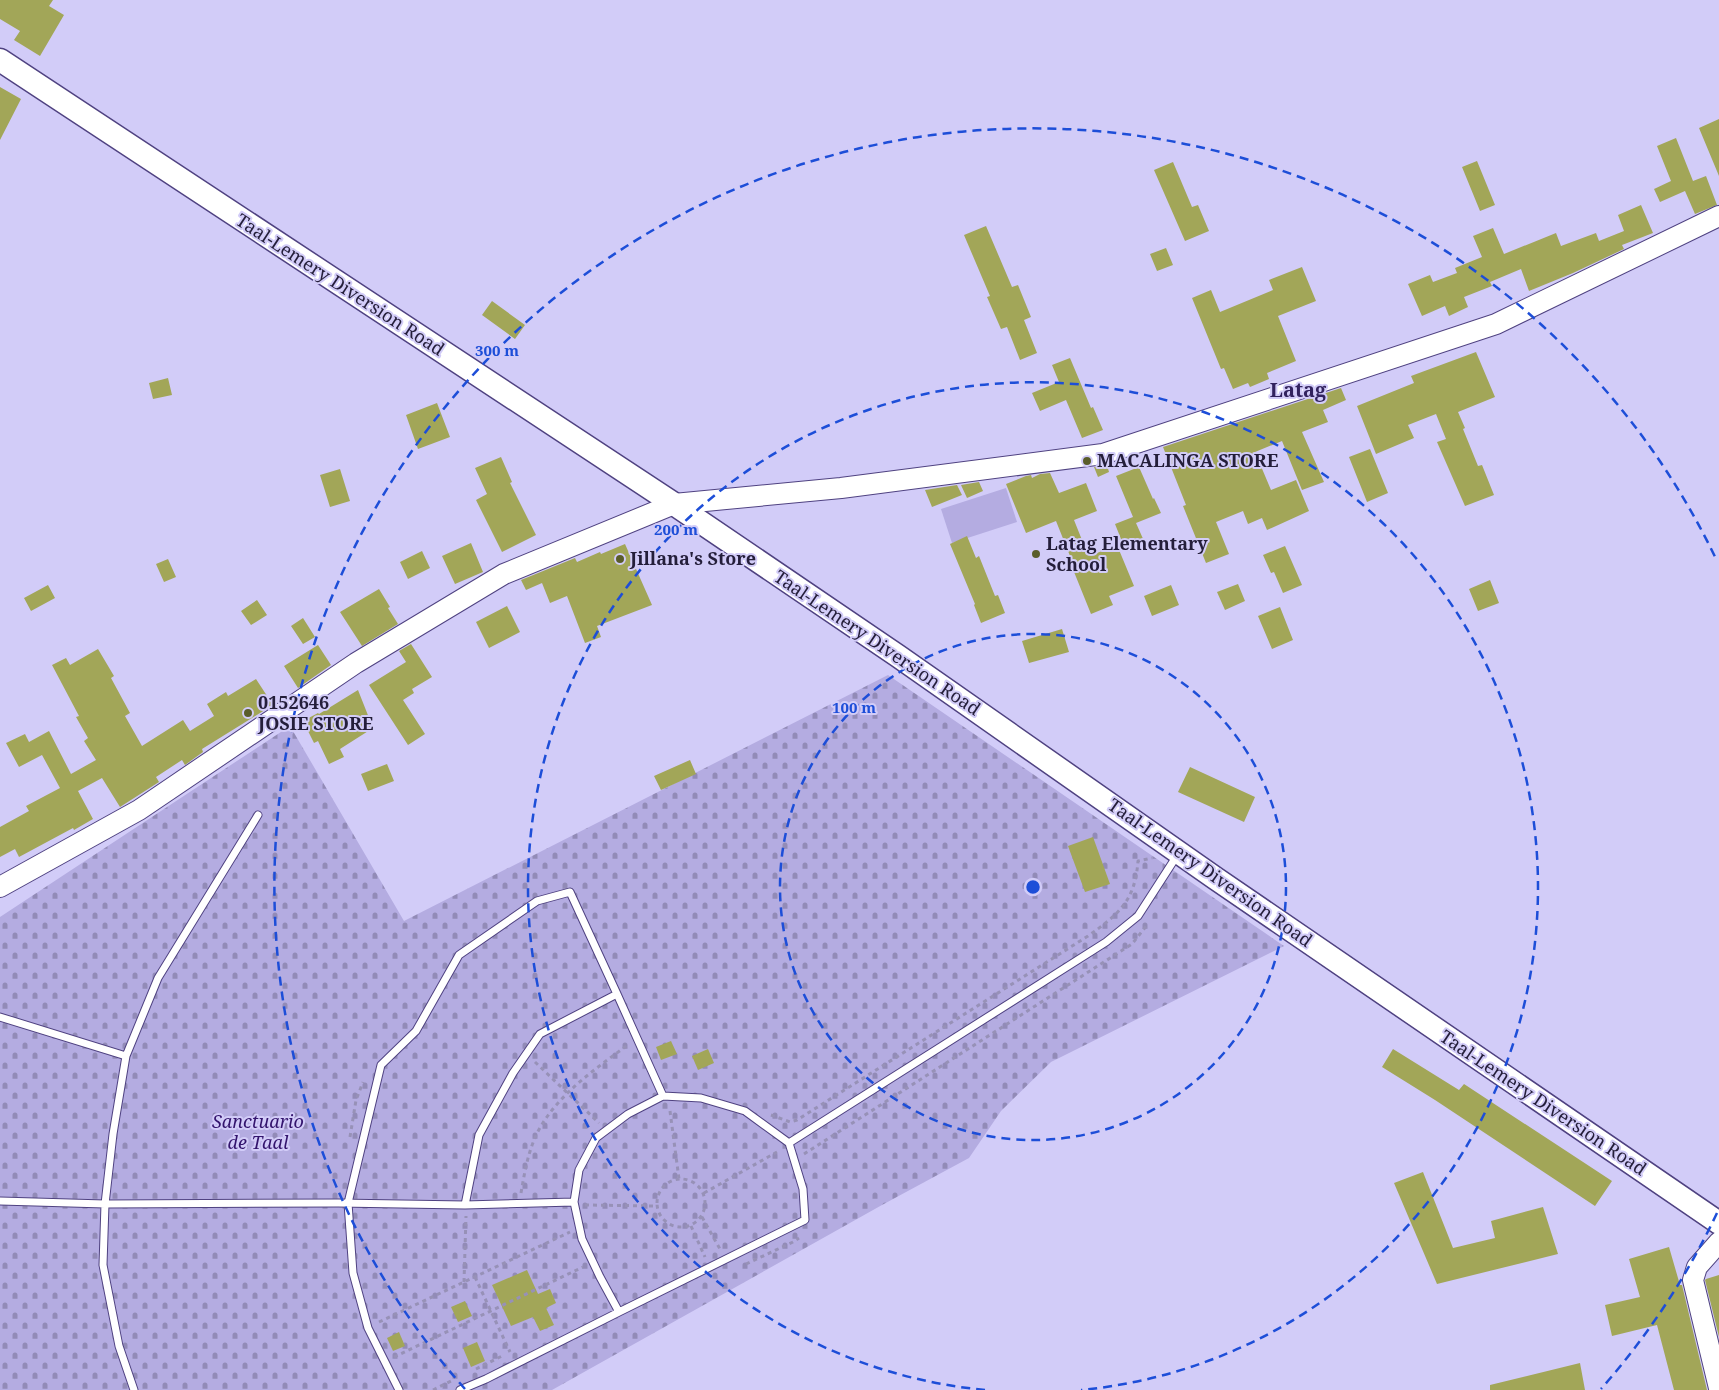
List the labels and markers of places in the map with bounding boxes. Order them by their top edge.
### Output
place label: MACALINGA STORE [1097,448,1279,472]
marker: MACALINGA STORE [1081,455,1093,467]
place label: Latag Elementary School [1046,531,1208,576]
place label: Jillana's Store [629,546,756,570]
marker: Latag Elementary School [1030,548,1042,560]
marker: Jillana's Store [614,553,626,565]
place label: 0152646 JOSIE STORE [257,690,374,735]
marker: 0152646 JOSIE STORE [242,707,254,719]
centre of rings [1024,878,1042,896]

